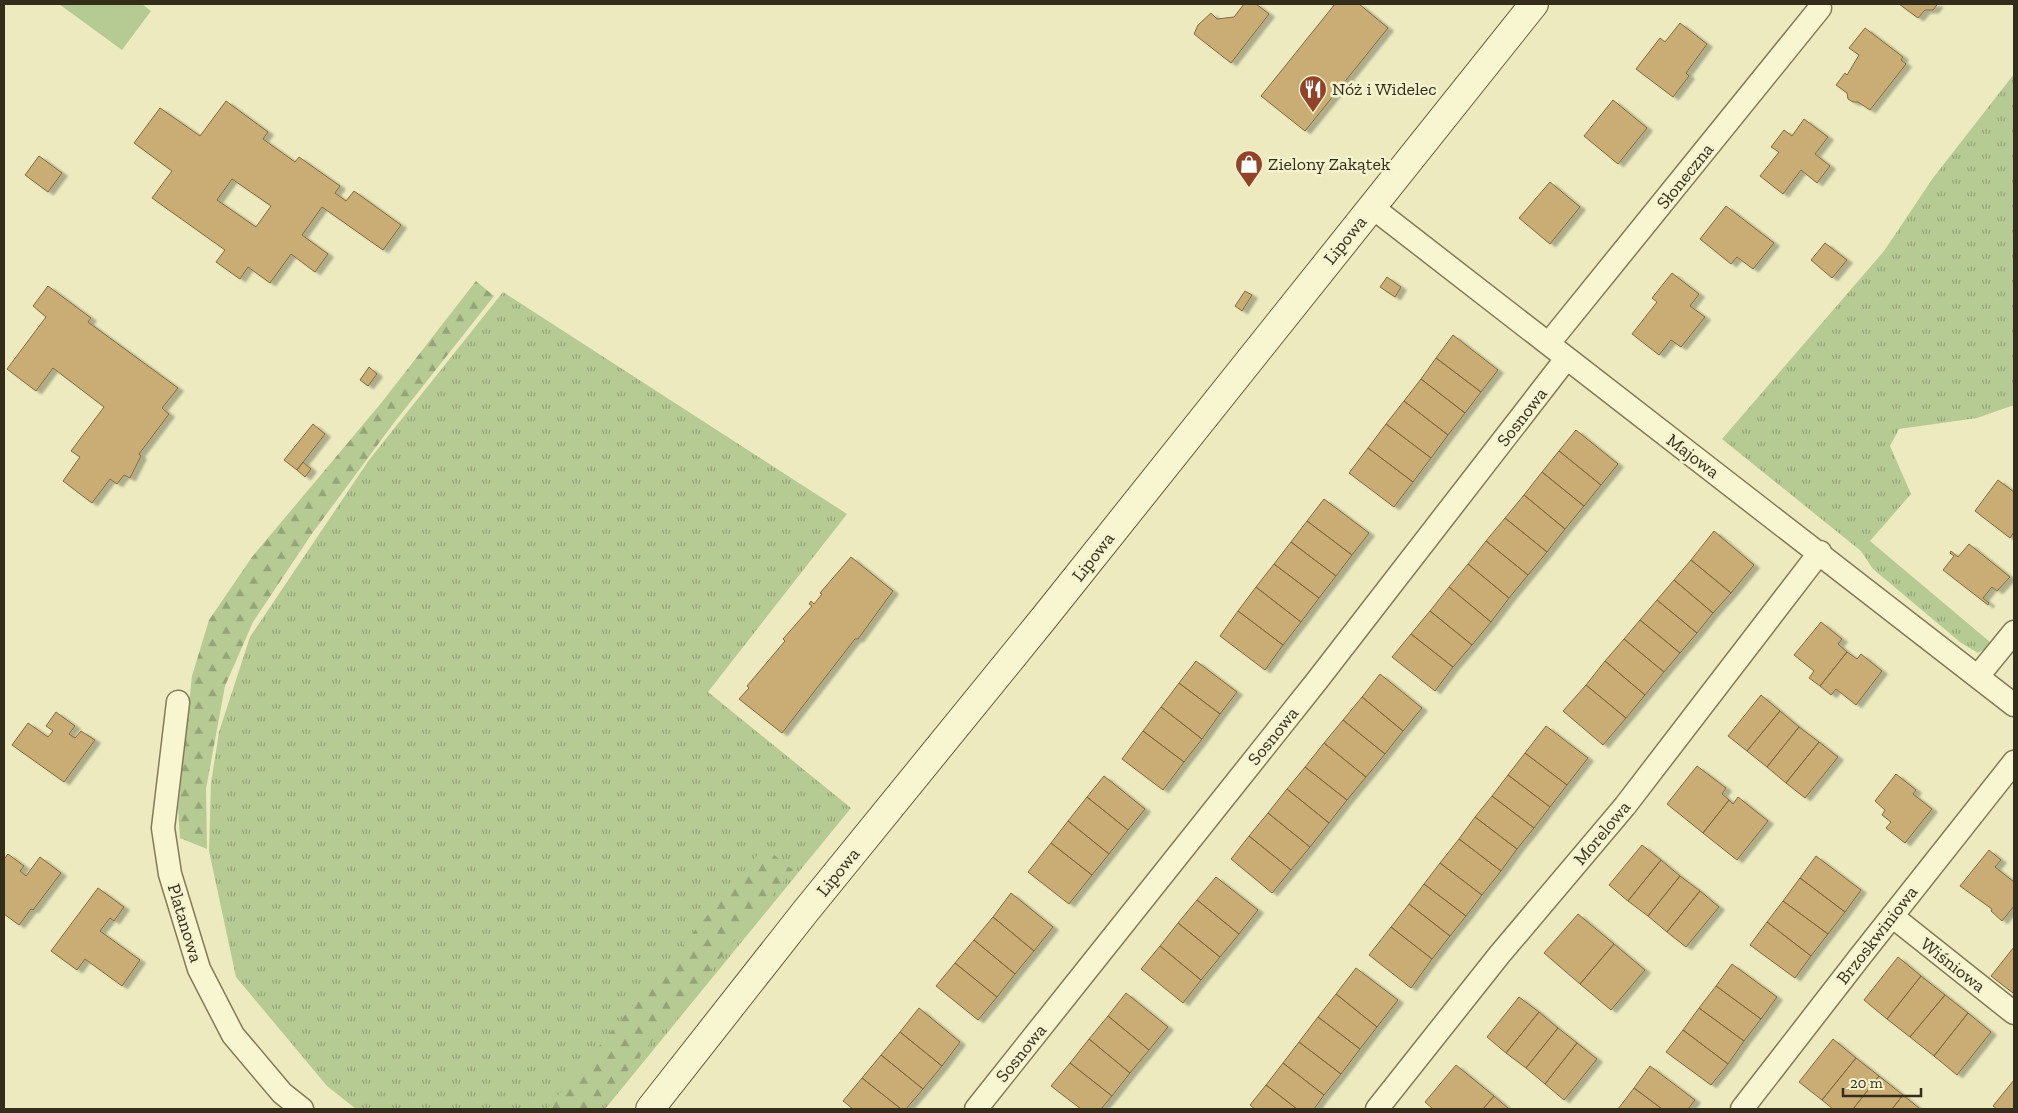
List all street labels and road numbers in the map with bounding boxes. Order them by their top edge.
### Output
street label: Słoneczna [1652,138,1718,213]
street label: Lipowa [1319,211,1371,269]
street label: Sosnowa [1492,383,1552,451]
street label: Majowa [1662,429,1724,483]
street label: Lipowa [1067,528,1119,586]
street label: Sosnowa [1243,702,1303,770]
street label: Morelowa [1569,796,1635,870]
street label: Lipowa [812,843,864,901]
street label: Platanowa [163,881,207,965]
street label: Brzoskwiniowa [1832,881,1922,989]
street label: Wiśniowa [1916,933,1990,997]
street label: Sosnowa [991,1019,1051,1087]

